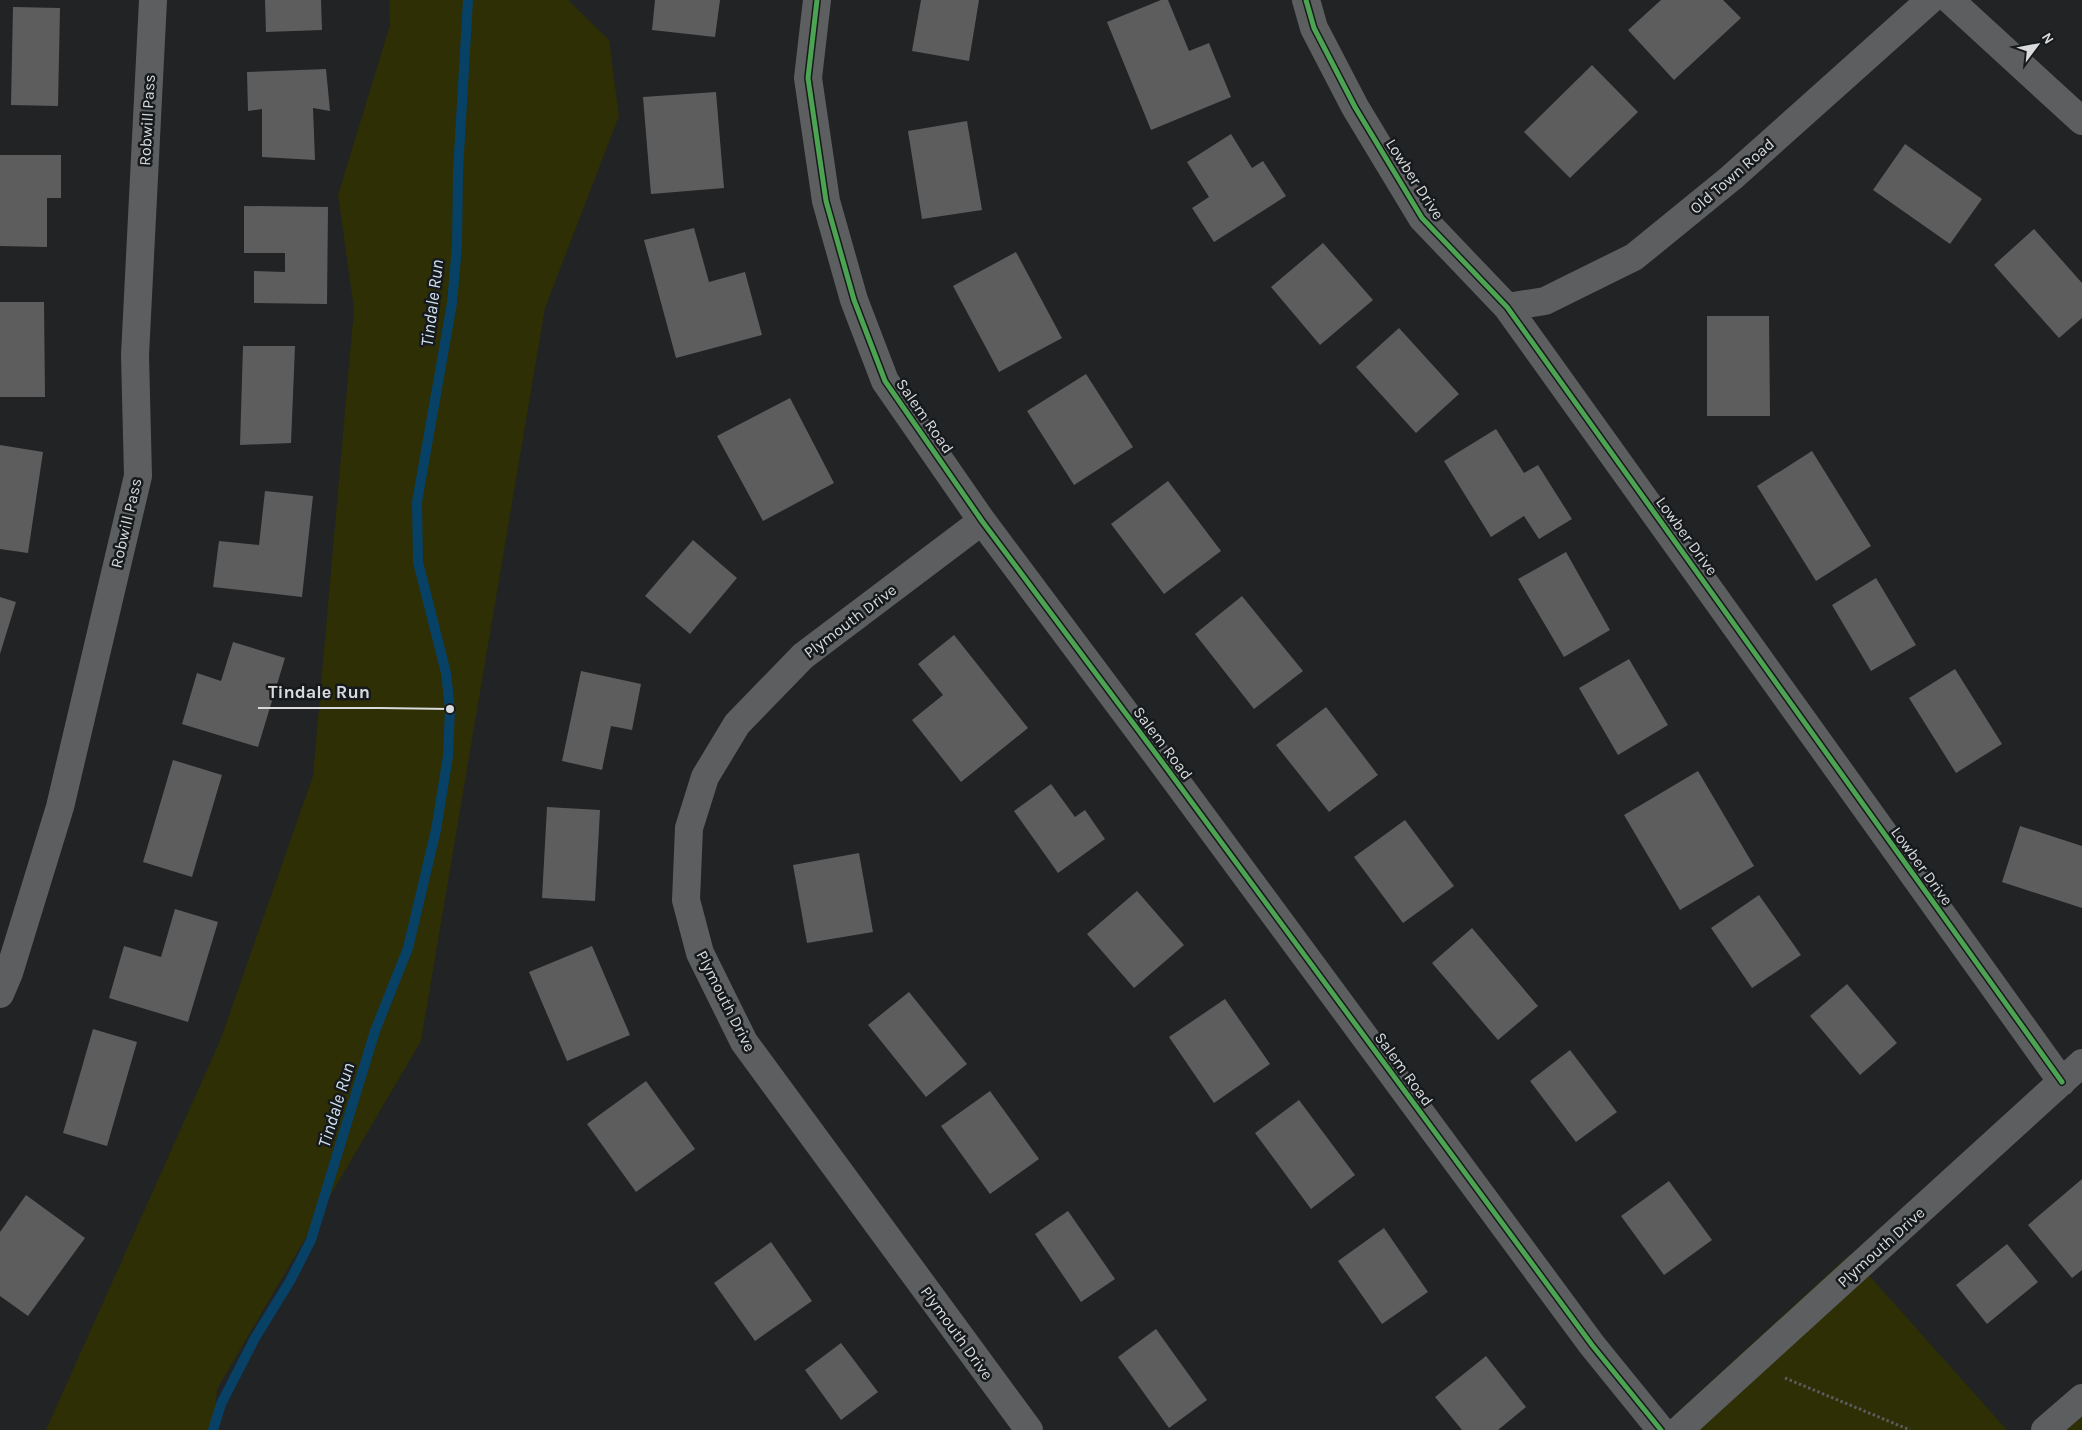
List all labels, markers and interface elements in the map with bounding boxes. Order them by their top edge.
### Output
north arrow [2012,20,2062,70]
text: N [2038,30,2057,47]
street label: Robwill Pass [135,74,159,166]
street label: Old Town Road [1686,134,1778,218]
street label: Lowber Drive [1382,135,1448,223]
water label: Tindale Run [416,258,448,348]
street label: Salem Road [892,375,958,457]
street label: Robwill Pass [106,476,146,570]
street label: Lowber Drive [1652,493,1722,579]
street label: Plymouth Drive [800,580,900,662]
callout: Tindale Run [258,675,380,708]
text: Tindale Run [268,681,370,703]
street label: Salem Road [1129,703,1197,783]
street label: Lowber Drive [1887,823,1957,909]
street label: Plymouth Drive [692,947,760,1055]
street label: Salem Road [1371,1028,1437,1110]
water label: Tindale Run [313,1060,359,1150]
street label: Plymouth Drive [1833,1203,1929,1291]
street label: Plymouth Drive [917,1283,997,1383]

